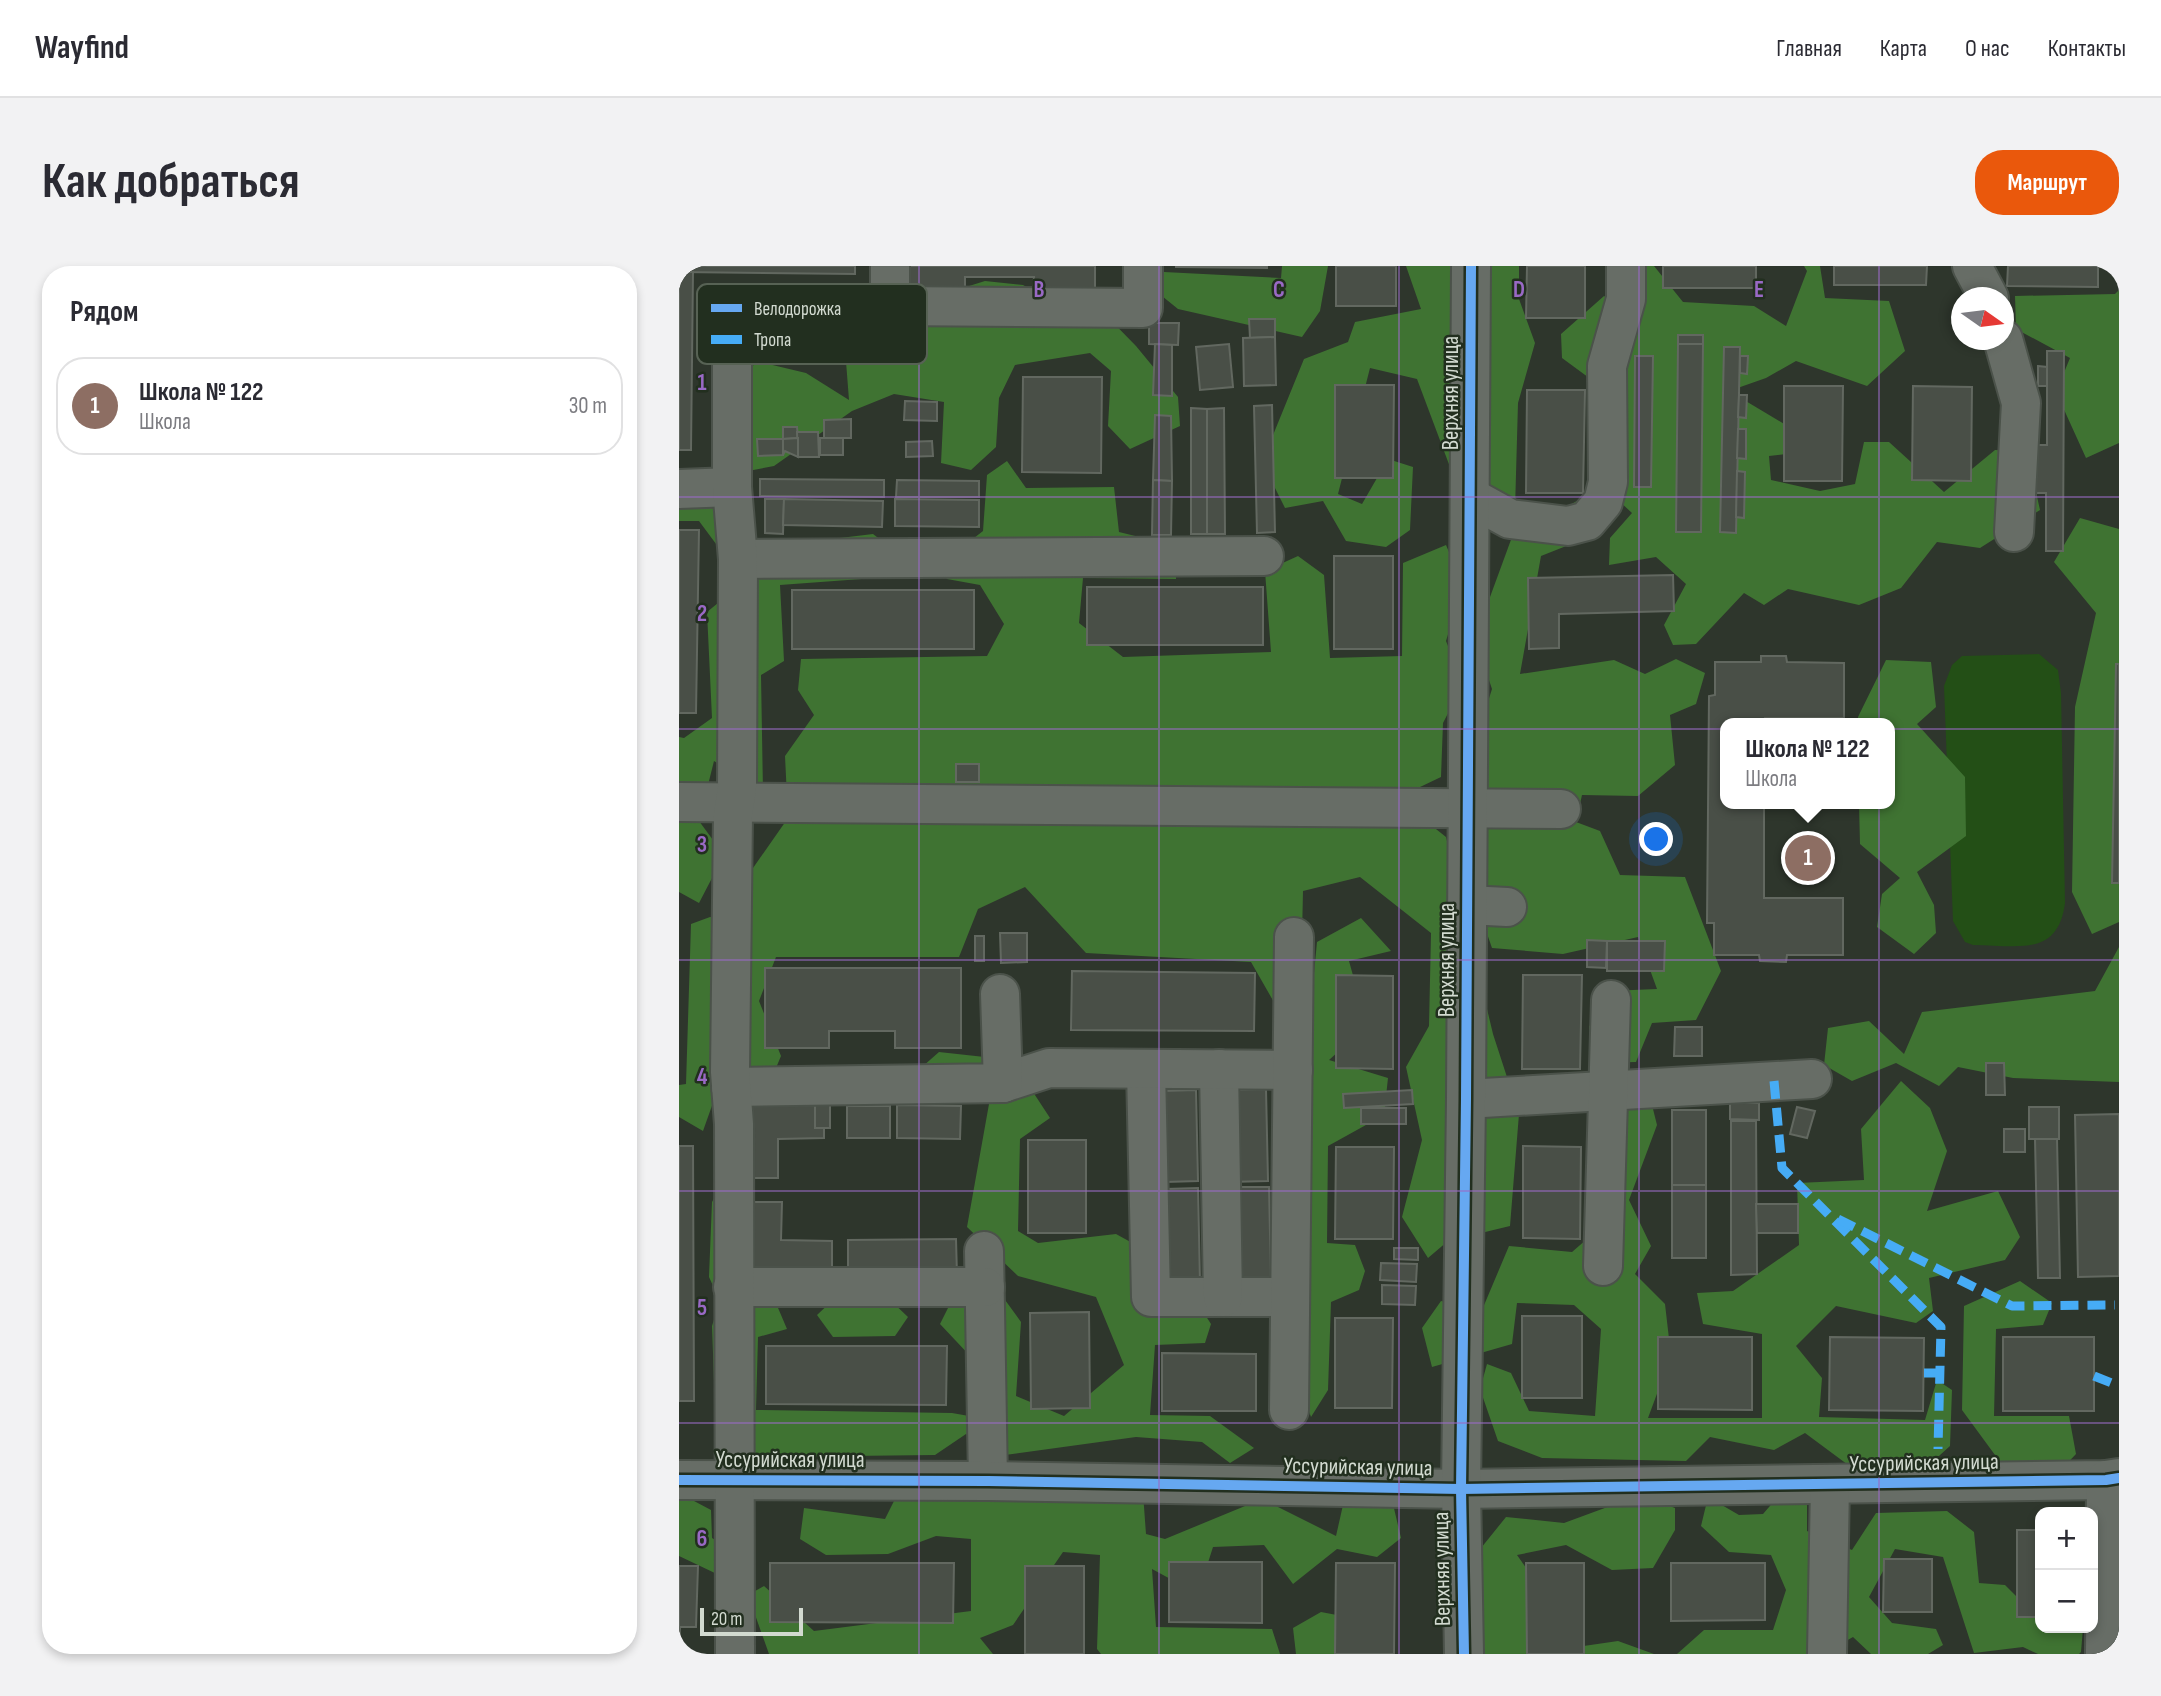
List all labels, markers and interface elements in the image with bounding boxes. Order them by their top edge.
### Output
text: Wayfind [35,28,129,68]
text: Главная [1776,34,1842,63]
text: Карта [1880,34,1927,63]
text: О нас [1965,34,2010,63]
text: Контакты [2048,34,2126,63]
button: Маршрут [1975,150,2119,215]
text: Как добраться [42,153,300,212]
text: B [1034,276,1045,304]
text: C [1273,276,1285,304]
text: D [1513,276,1525,304]
text: E [1754,276,1764,304]
legend [697,284,927,364]
north arrow [1951,287,2014,350]
text: Рядом [70,294,138,330]
text: Велодорожка [754,298,841,321]
text: Тропа [754,329,791,352]
street label: Верхняя улица [1437,336,1465,450]
text: 1 [697,369,707,397]
text: Школа № 122 [139,377,263,408]
text: 1 [90,392,100,420]
text: 30 m [569,392,607,420]
text: Школа [139,408,191,436]
text: 2 [697,600,707,628]
popup [1720,718,1895,809]
text: Школа № 122 [1745,734,1870,765]
text: Школа [1745,765,1797,793]
your location [1639,822,1673,856]
text: 3 [697,831,707,859]
pin: 1 [1785,832,1831,884]
street label: Верхняя улица [1433,903,1461,1017]
text: 4 [697,1063,708,1091]
text: 5 [697,1294,707,1322]
street label: Уссурийская улица [715,1446,865,1474]
street label: Уссурийская улица [1849,1448,1999,1478]
street label: Уссурийская улица [1283,1452,1433,1482]
map controls [2035,1507,2098,1633]
button: + [2035,1507,2098,1570]
street label: Верхняя улица [1427,1512,1457,1626]
text: 6 [697,1525,707,1553]
button: − [2035,1570,2098,1633]
scale bar [700,1605,803,1637]
text: 20 m [711,1608,743,1631]

